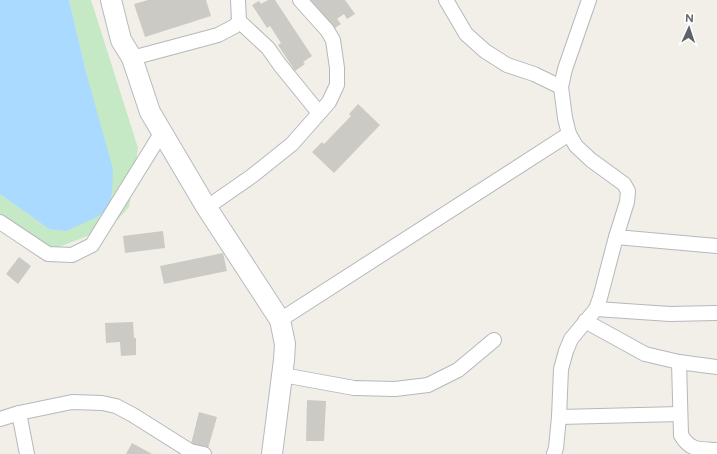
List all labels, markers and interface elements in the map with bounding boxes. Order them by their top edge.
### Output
north arrow [669,8,709,48]
text: N [685,12,694,25]

